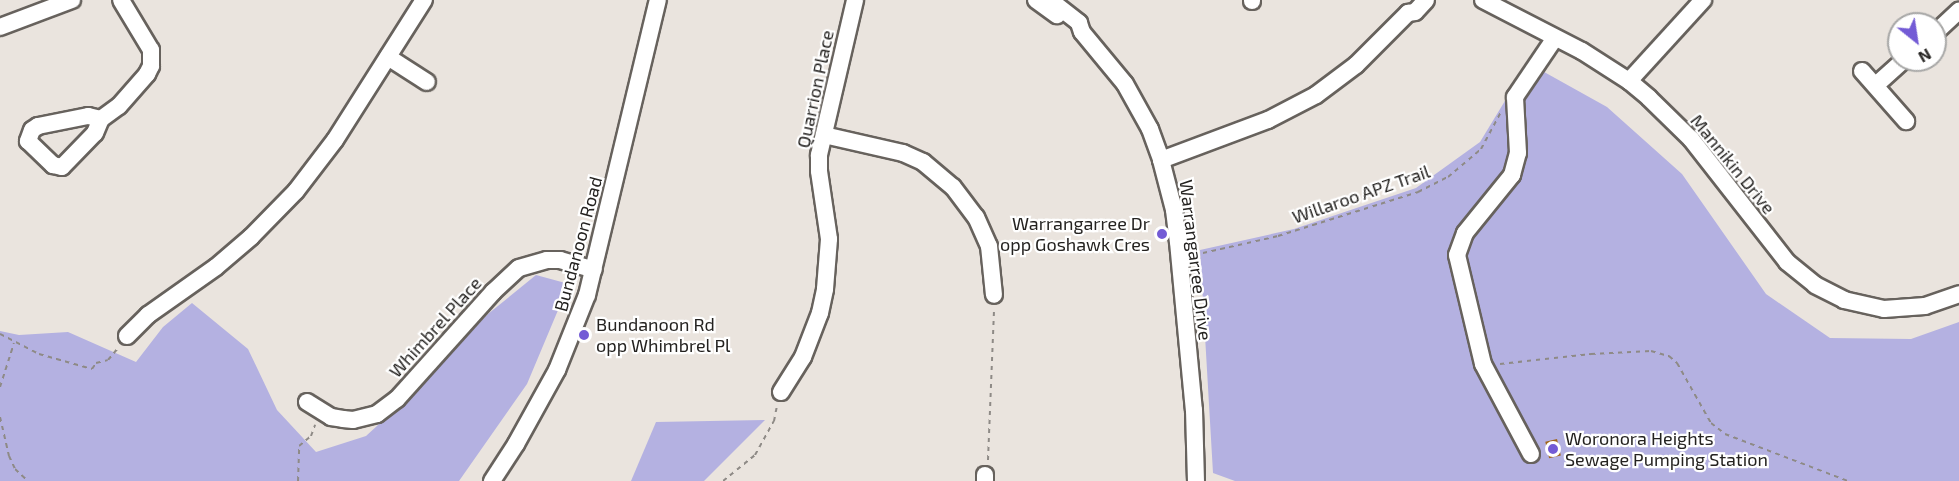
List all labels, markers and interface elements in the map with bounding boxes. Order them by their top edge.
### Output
north arrow [1887,12,1947,72]
street label: Quarrion Place [792,28,838,150]
text: N [1915,45,1935,67]
street label: Mannikin Drive [1686,110,1780,218]
street label: Willaroo APZ Trail [1289,160,1433,228]
street label: Bundanoon Road [550,174,606,314]
street label: Warrangarree Drive [1175,178,1217,342]
place label: Warrangarree Dr opp Goshawk Cres [1000,213,1150,256]
marker: Warrangarree Dr opp Goshawk Cres [1155,227,1169,241]
street label: Whimbrel Place [384,272,486,382]
place label: Bundanoon Rd opp Whimbrel Pl [596,314,731,356]
marker: Bundanoon Rd opp Whimbrel Pl [577,328,591,342]
place label: Woronora Heights Sewage Pumping Station [1565,428,1768,470]
marker: Woronora Heights Sewage Pumping Station [1546,442,1560,456]

